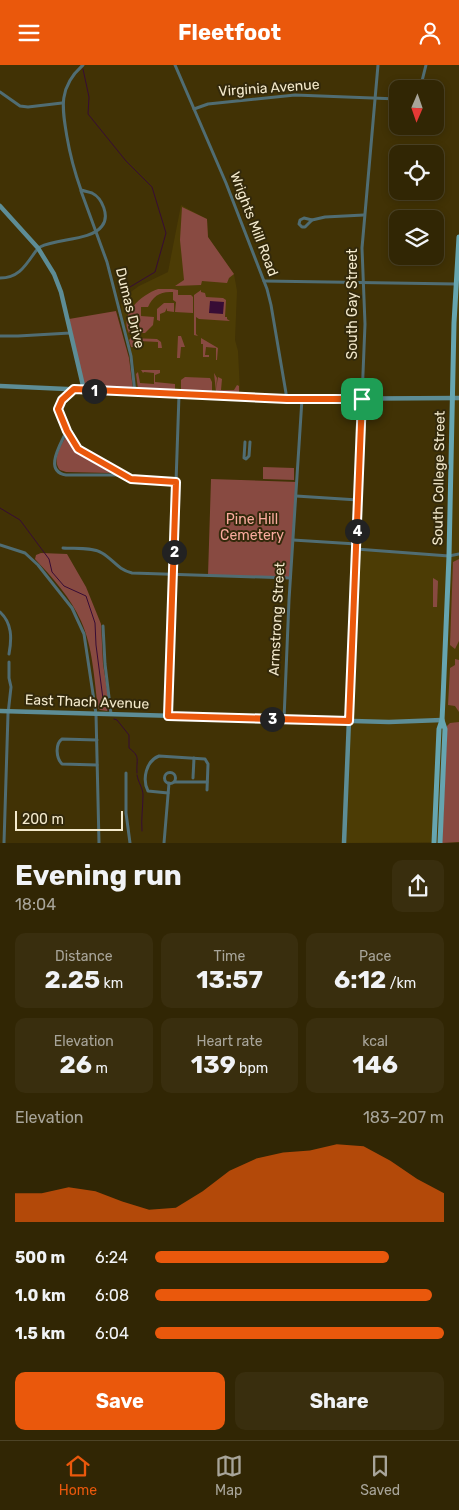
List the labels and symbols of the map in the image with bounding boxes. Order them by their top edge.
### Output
street label: Virginia Avenue [218,76,320,100]
north arrow [389,80,444,135]
street label: Wrights Mill Road [226,169,282,279]
street label: South Gay Street [344,248,361,359]
street label: Dumas Drive [112,266,148,350]
pin [341,378,383,420]
pin: 1 [82,379,106,403]
street label: South College Street [429,410,449,545]
park label: Pine Hill Cemetery [220,511,284,544]
pin: 4 [344,519,370,543]
pin: 2 [162,539,186,565]
street label: Armstrong Street [266,561,288,676]
street label: East Thach Avenue [25,691,150,713]
pin: 3 [260,707,284,731]
scale bar [15,807,122,831]

